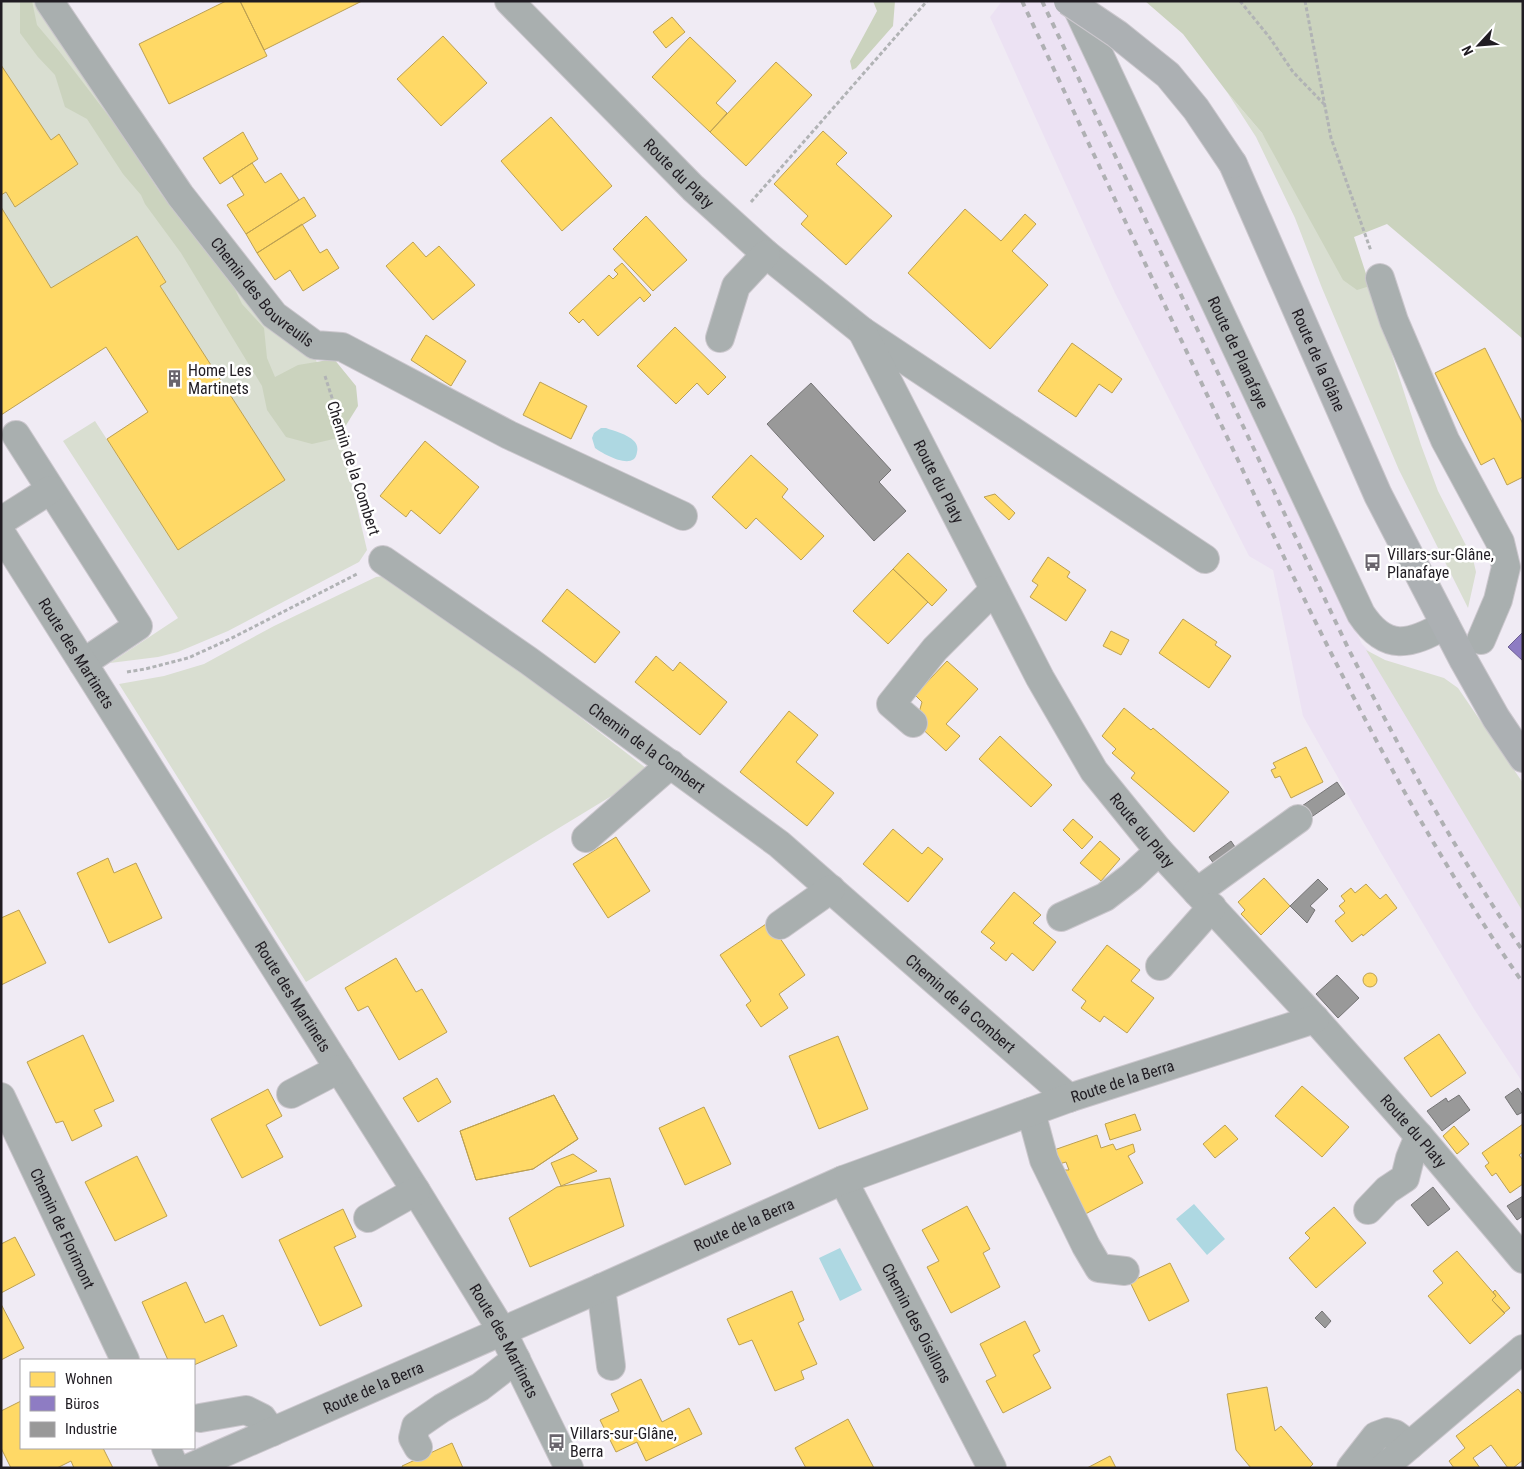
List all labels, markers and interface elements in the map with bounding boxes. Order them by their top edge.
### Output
north arrow [1454,20,1504,70]
text: N [1458,43,1476,58]
street label: Route du Platy [640,135,718,213]
street label: Chemin des Bouvreuils [207,234,318,351]
street label: Route de Planafaye [1204,294,1272,412]
street label: Route de la Glâne [1288,306,1349,415]
place label: Home Les Martinets [188,361,252,398]
building icon: Home Les Martinets [164,369,184,389]
street label: Chemin de la Combert [323,399,384,538]
street label: Route du Platy [909,437,968,527]
place label: Villars-sur-Glâne, Planafaye [1387,545,1494,582]
bus stop icon: Villars-sur-Glâne, Planafaye [1363,553,1383,573]
street label: Route des Martinets [34,594,118,712]
street label: Chemin de la Combert [585,699,709,797]
street label: Route du Platy [1106,789,1179,872]
street label: Route des Martinets [251,938,335,1056]
street label: Chemin de la Combert [901,950,1020,1057]
street label: Route de la Berra [1068,1056,1177,1107]
street label: Route du Platy [1376,1090,1451,1172]
street label: Chemin de Florimont [26,1165,99,1292]
street label: Route de la Berra [691,1194,797,1255]
street label: Chemin des Oisillons [878,1260,955,1386]
street label: Route des Martinets [465,1280,542,1401]
street label: Route de la Berra [320,1358,427,1418]
legend [20,1359,195,1449]
text: Wohnen [65,1370,113,1388]
text: Büros [65,1395,99,1413]
text: Industrie [65,1420,117,1438]
place label: Villars-sur-Glâne, Berra [570,1424,677,1461]
bus stop icon: Villars-sur-Glâne, Berra [546,1432,566,1452]

